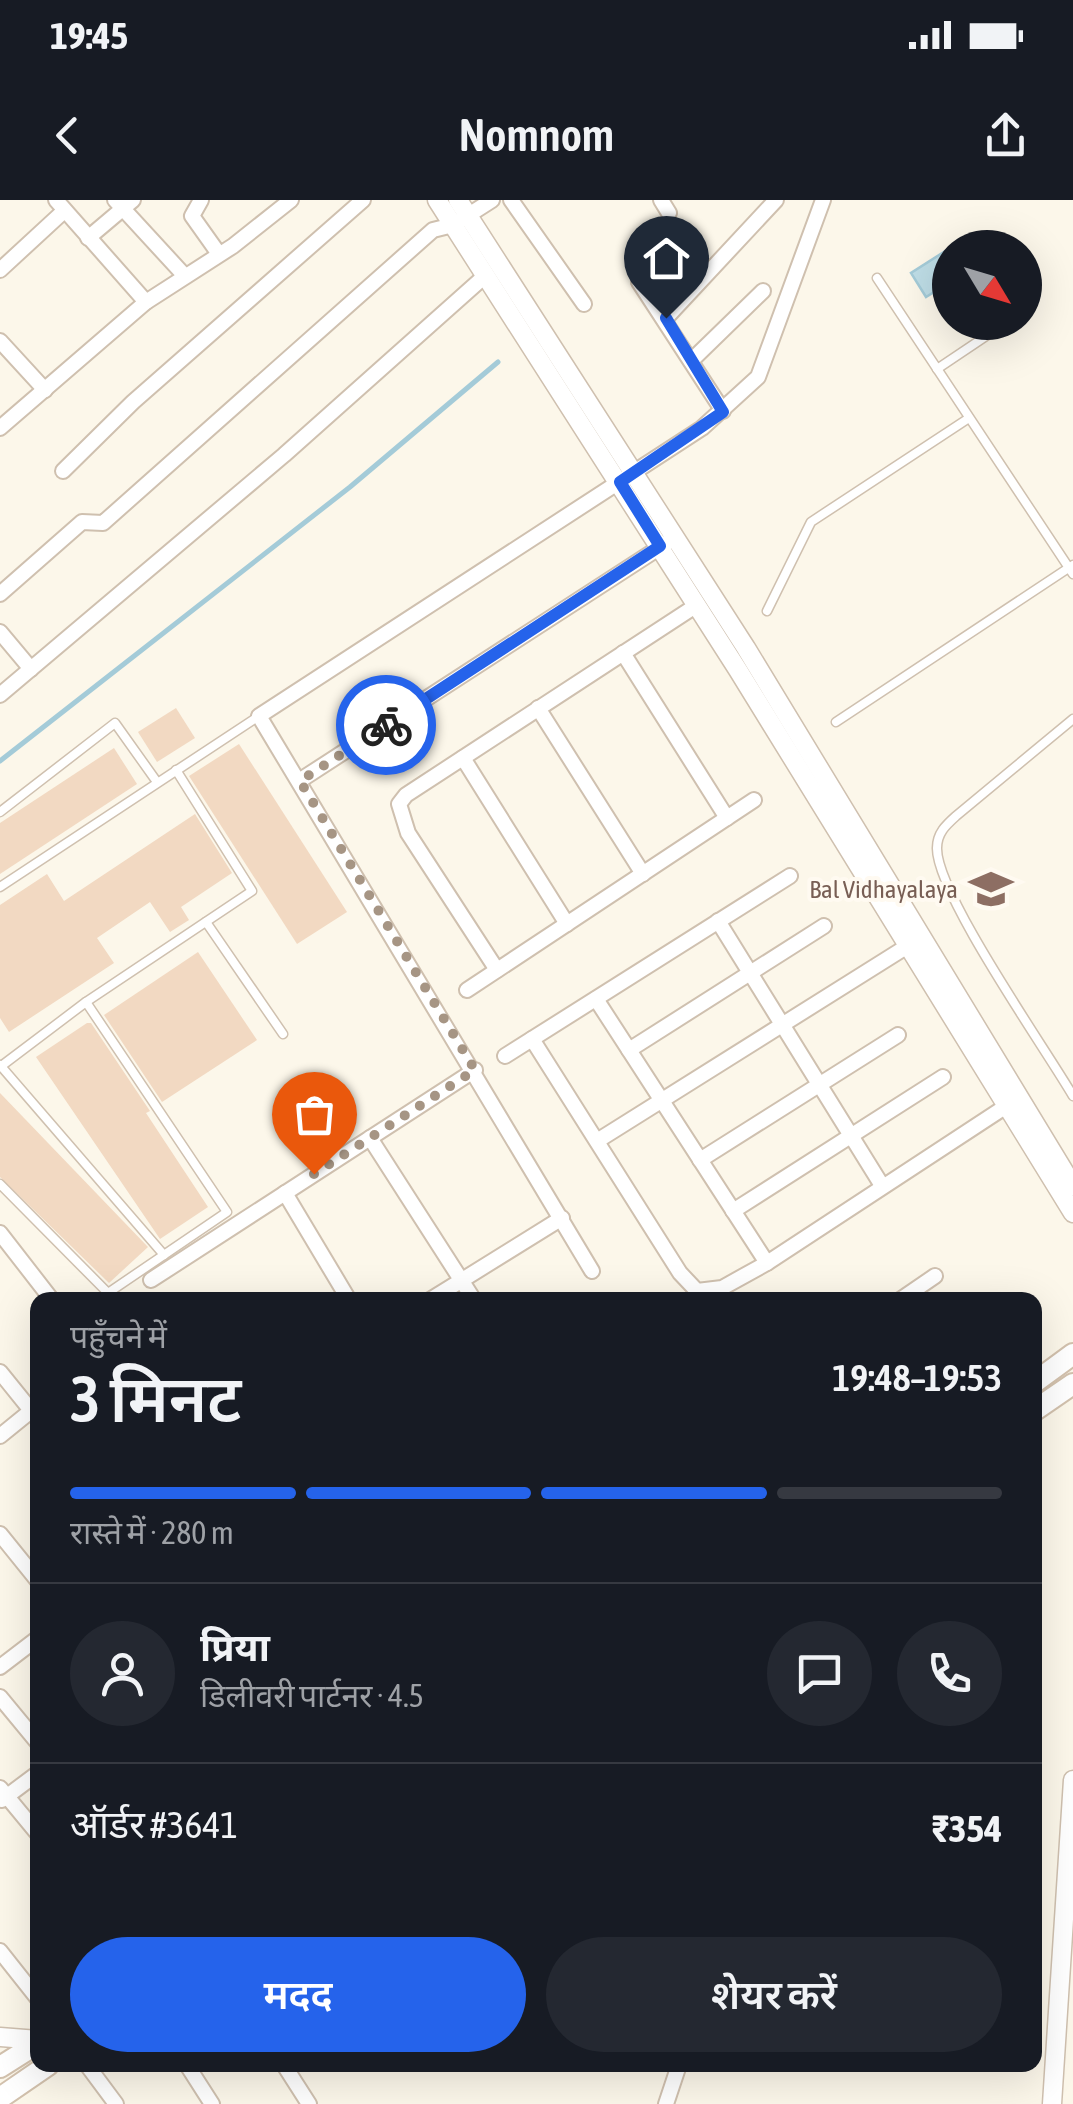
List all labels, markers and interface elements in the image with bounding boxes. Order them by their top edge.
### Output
text: 19:45 [50,14,128,57]
icon: back [40,108,95,163]
icon: share [978,108,1033,163]
text: Nomnom [459,109,614,161]
pin [624,216,709,319]
north arrow [932,230,1042,340]
map controls [932,230,1042,340]
icon: home [639,231,694,286]
courier [336,675,436,775]
icon: bike [359,698,414,753]
school or university icon: Bal Vidhayalaya [967,865,1015,913]
place label: Bal Vidhayalaya [809,875,958,903]
pin [272,1072,357,1175]
icon: bag [287,1087,342,1142]
text: पहुँचने में [70,1318,167,1355]
text: 19:48–19:53 [832,1356,1002,1399]
text: 3 मिनट [70,1361,241,1436]
text: रास्ते में · 280 m [70,1514,234,1551]
button: person [70,1621,175,1726]
button: chat [767,1621,872,1726]
button: phone [897,1621,1002,1726]
text: प्रिया [200,1626,270,1669]
text: डिलीवरी पार्टनर · 4.5 [200,1677,424,1714]
text: ऑर्डर #3641 [70,1803,238,1846]
text: ₹354 [932,1807,1002,1850]
button: मदद [70,1937,526,2052]
button: शेयर करें [546,1937,1002,2052]

